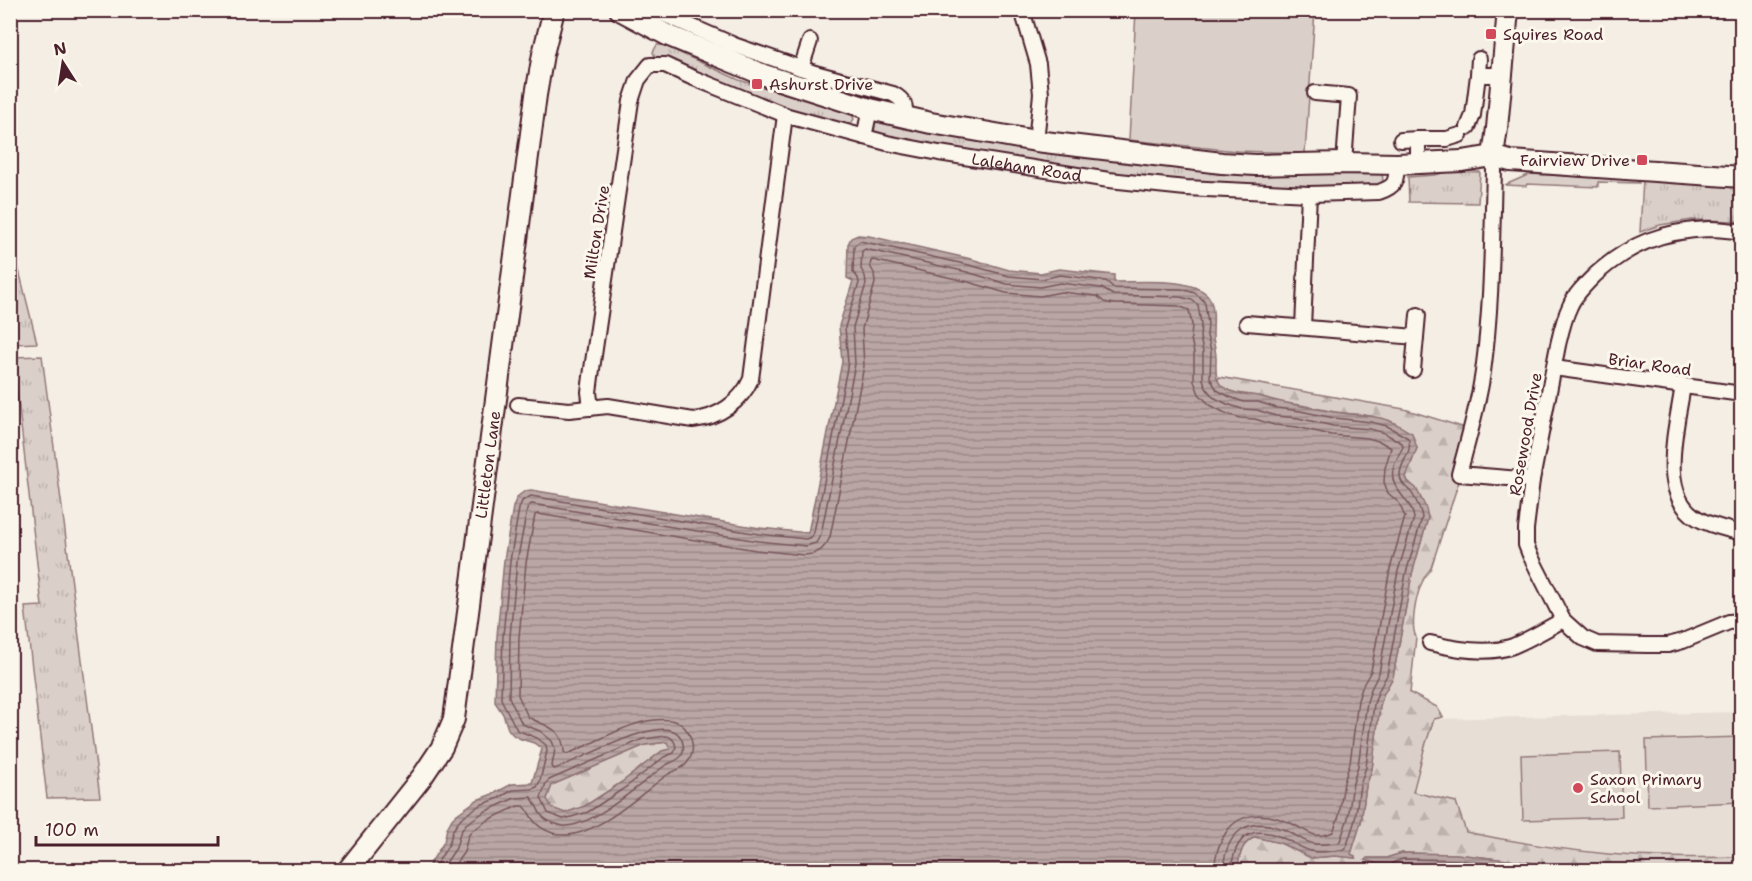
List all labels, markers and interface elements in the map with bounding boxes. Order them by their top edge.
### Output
place label: Squires Road [1503,24,1603,45]
marker: Squires Road [1484,27,1498,41]
north arrow [33,33,93,93]
text: N [52,37,68,60]
place label: Ashurst Drive [769,74,873,95]
marker: Ashurst Drive [750,77,764,91]
street label: Laleham Road [970,148,1083,187]
place label: Fairview Drive [1520,150,1630,171]
marker: Fairview Drive [1635,153,1649,167]
street label: Milton Drive [579,183,614,281]
street label: Briar Road [1607,348,1693,381]
street label: Rosewood Drive [1504,371,1547,497]
street label: Littleton Lane [470,409,505,520]
place label: Saxon Primary School [1590,769,1702,808]
marker: Saxon Primary School [1571,781,1585,795]
scale bar [36,809,218,847]
text: 100 m [45,818,99,842]

